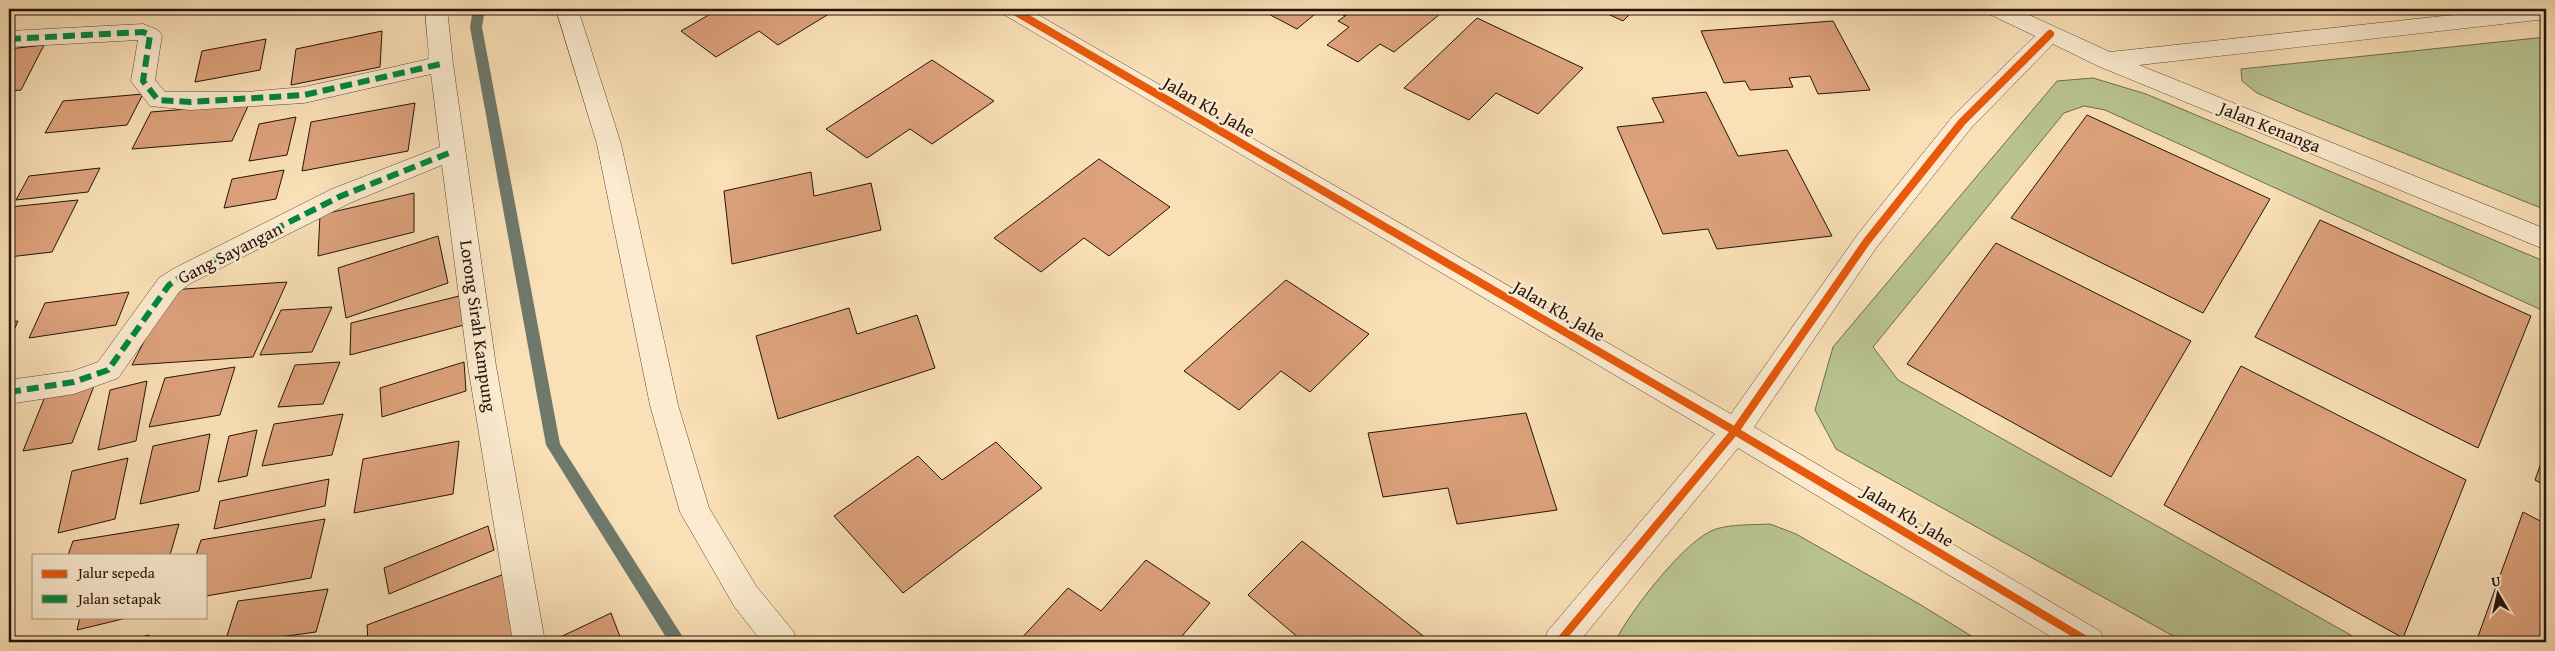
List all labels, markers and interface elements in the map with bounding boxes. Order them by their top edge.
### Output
street label: Jalan Kb. Jahe [1156,68,1261,144]
street label: Jalan Kenanga [2214,93,2325,159]
street label: Gang Sayangan [173,215,287,291]
street label: Lorong Sirah Kampung [453,238,504,414]
street label: Jalan Kb. Jahe [1506,272,1611,348]
street label: Jalan Kb. Jahe [1856,476,1959,554]
legend [32,554,208,618]
text: Jalur sepeda [76,562,155,583]
north arrow [2472,568,2522,618]
text: U [2490,570,2503,592]
text: Jalan setapak [76,588,161,609]

